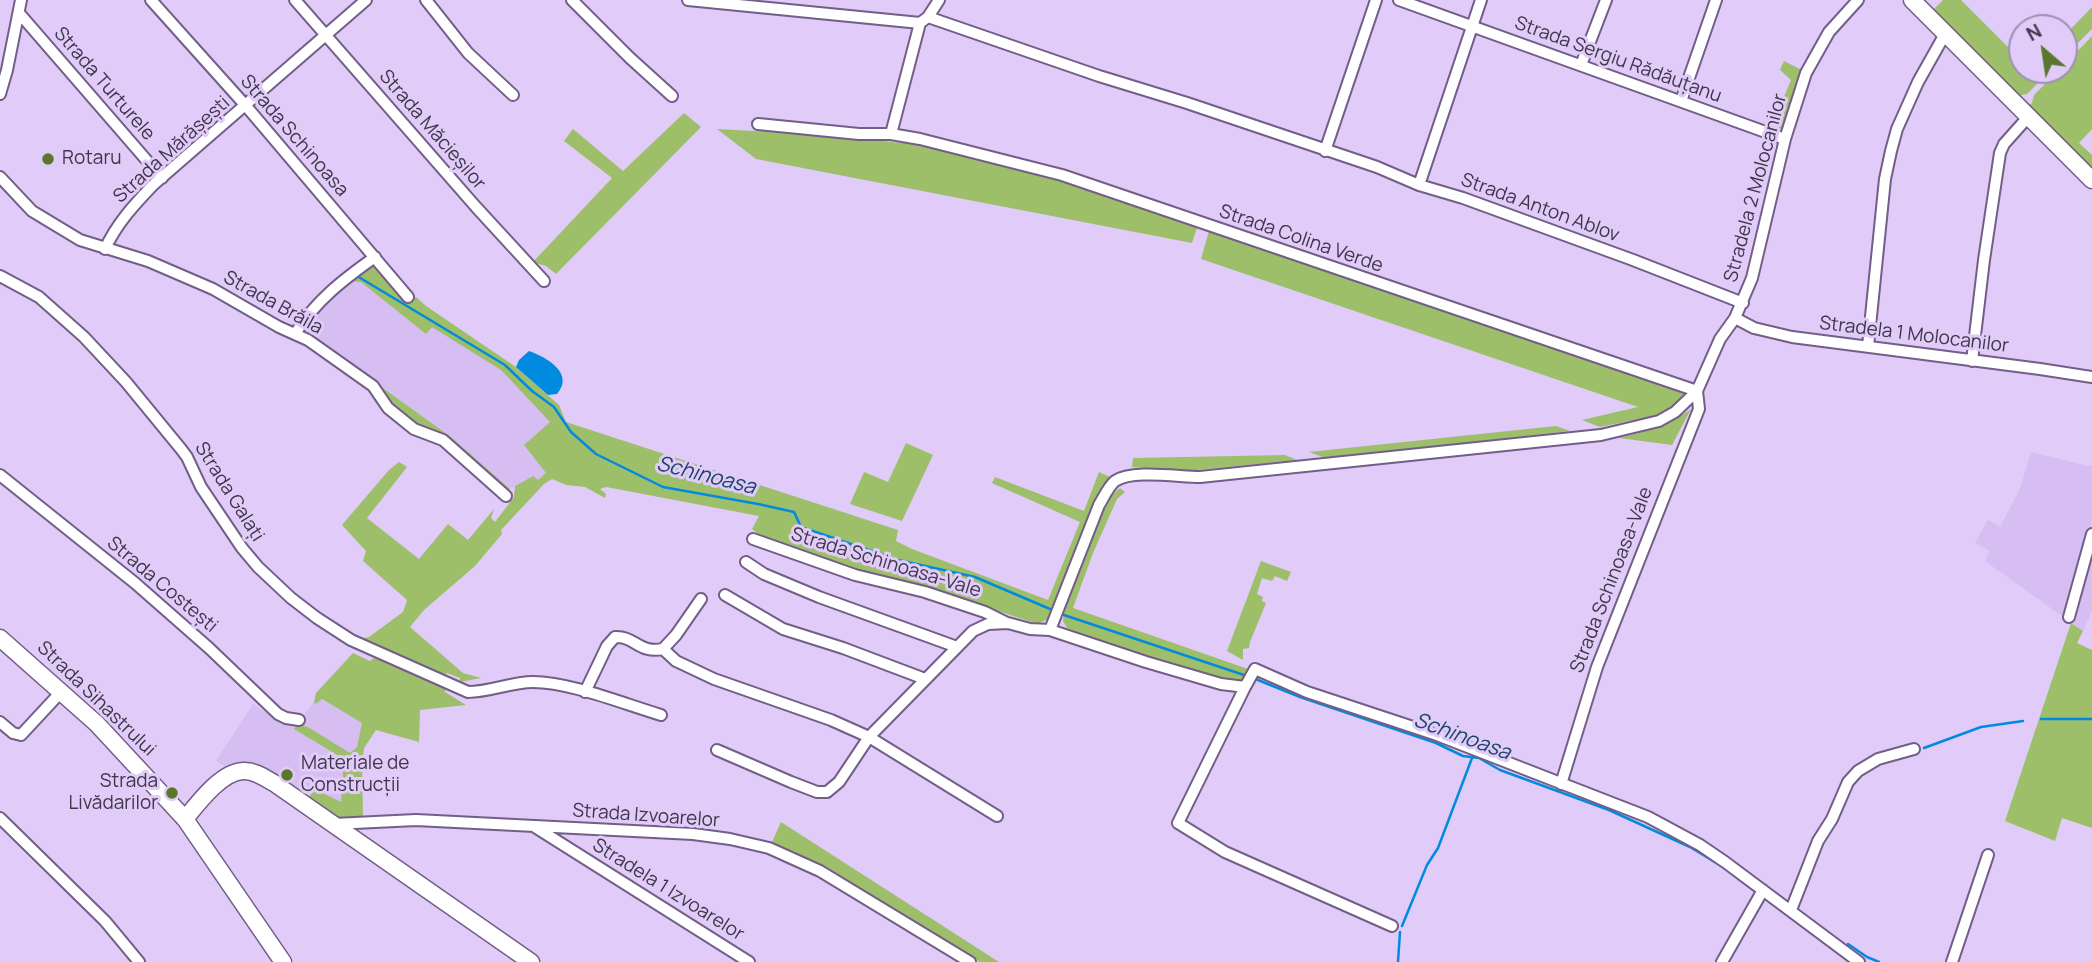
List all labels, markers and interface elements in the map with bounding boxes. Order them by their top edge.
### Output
street label: Strada Sergiu Rădăuțanu [1511,12,1725,108]
north arrow [2008,14,2078,84]
text: N [2022,18,2046,47]
street label: Strada Turturele [49,23,159,145]
street label: Strada Măcieșilor [374,65,490,195]
street label: Strada Schinoasa [235,71,353,201]
street label: Stradela 2 Molocanilor [1720,91,1792,285]
street label: Strada Mărășești [109,92,235,208]
place label: Rotaru [62,148,122,170]
marker: Rotaru [40,151,56,167]
street label: Strada Anton Ablov [1458,169,1622,247]
street label: Strada Colina Verde [1216,200,1386,278]
street label: Strada Brăila [219,266,327,340]
street label: Stradela 1 Molocanilor [1818,312,2010,358]
street label: Strada Galați [189,438,269,546]
water label: Schinoasa [654,452,758,500]
street label: Strada Schinoasa-Vale [1566,484,1658,676]
street label: Strada Schinoasa-Vale [788,523,984,603]
street label: Strada Costești [102,532,222,638]
street label: Strada Sihastrului [32,637,160,761]
water label: Schinoasa [1410,708,1514,766]
place label: Materiale de Construcții [301,753,409,797]
marker: Materiale de Construcții [279,767,295,783]
place label: Strada Livădarilor [69,771,158,815]
marker: Strada Livădarilor [164,785,180,801]
street label: Strada Izvoarelor [571,799,721,833]
street label: Stradela 1 Izvoarelor [588,834,748,946]

